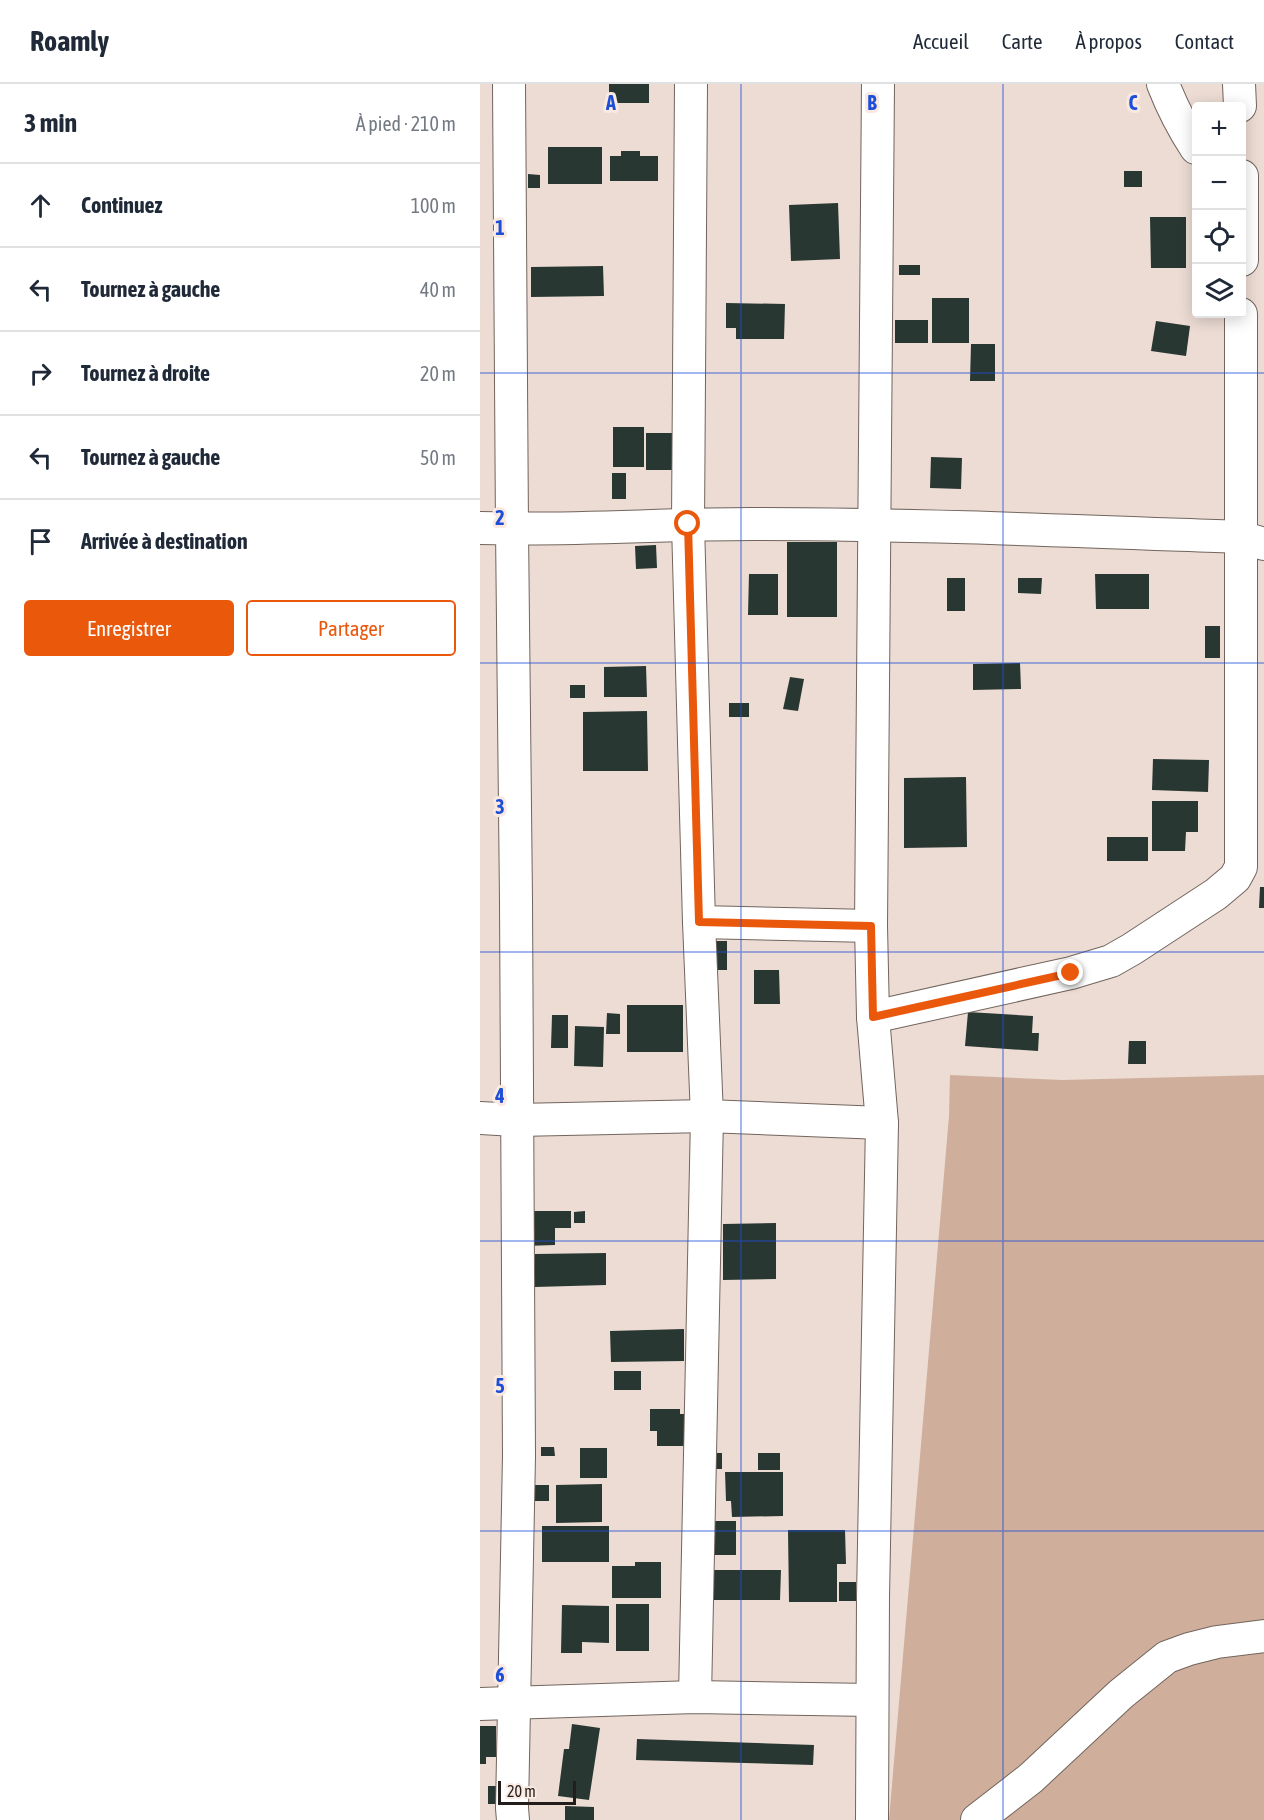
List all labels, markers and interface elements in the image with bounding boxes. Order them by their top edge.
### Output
text: Roamly [30,25,109,57]
text: Accueil [913,29,969,53]
text: Carte [1002,29,1042,53]
text: À propos [1075,29,1142,53]
text: Contact [1175,29,1234,53]
text: A [605,91,616,114]
text: B [867,91,877,114]
text: C [1129,91,1138,114]
map controls [1192,102,1246,318]
button: + [1192,102,1246,156]
text: 3 min [24,108,77,138]
text: À pied · 210 m [356,112,456,135]
button: − [1192,156,1246,210]
icon: ahead [24,189,57,222]
text: Continuez [81,192,163,218]
text: 100 m [411,194,456,217]
button: locate [1192,210,1246,264]
text: 1 [495,216,505,239]
button: layers [1192,264,1246,318]
icon: left [24,273,57,306]
text: Tournez à gauche [81,276,220,302]
text: 40 m [420,278,456,301]
icon: right [24,357,57,390]
text: Tournez à droite [81,360,210,386]
text: 20 m [420,362,456,385]
icon: left [24,441,57,474]
text: Tournez à gauche [81,444,220,470]
text: 50 m [420,446,456,469]
text: 2 [495,506,505,529]
route start [674,510,700,536]
icon: arrive [24,525,57,558]
text: Arrivée à destination [81,528,248,554]
button: Enregistrer [24,600,234,656]
button: Partager [246,600,456,656]
text: 3 [495,795,505,818]
route end [1057,959,1083,985]
text: 4 [494,1084,505,1107]
text: 5 [495,1374,505,1397]
text: 6 [495,1663,505,1686]
scale bar [498,1778,576,1806]
text: 20 m [507,1782,536,1800]

